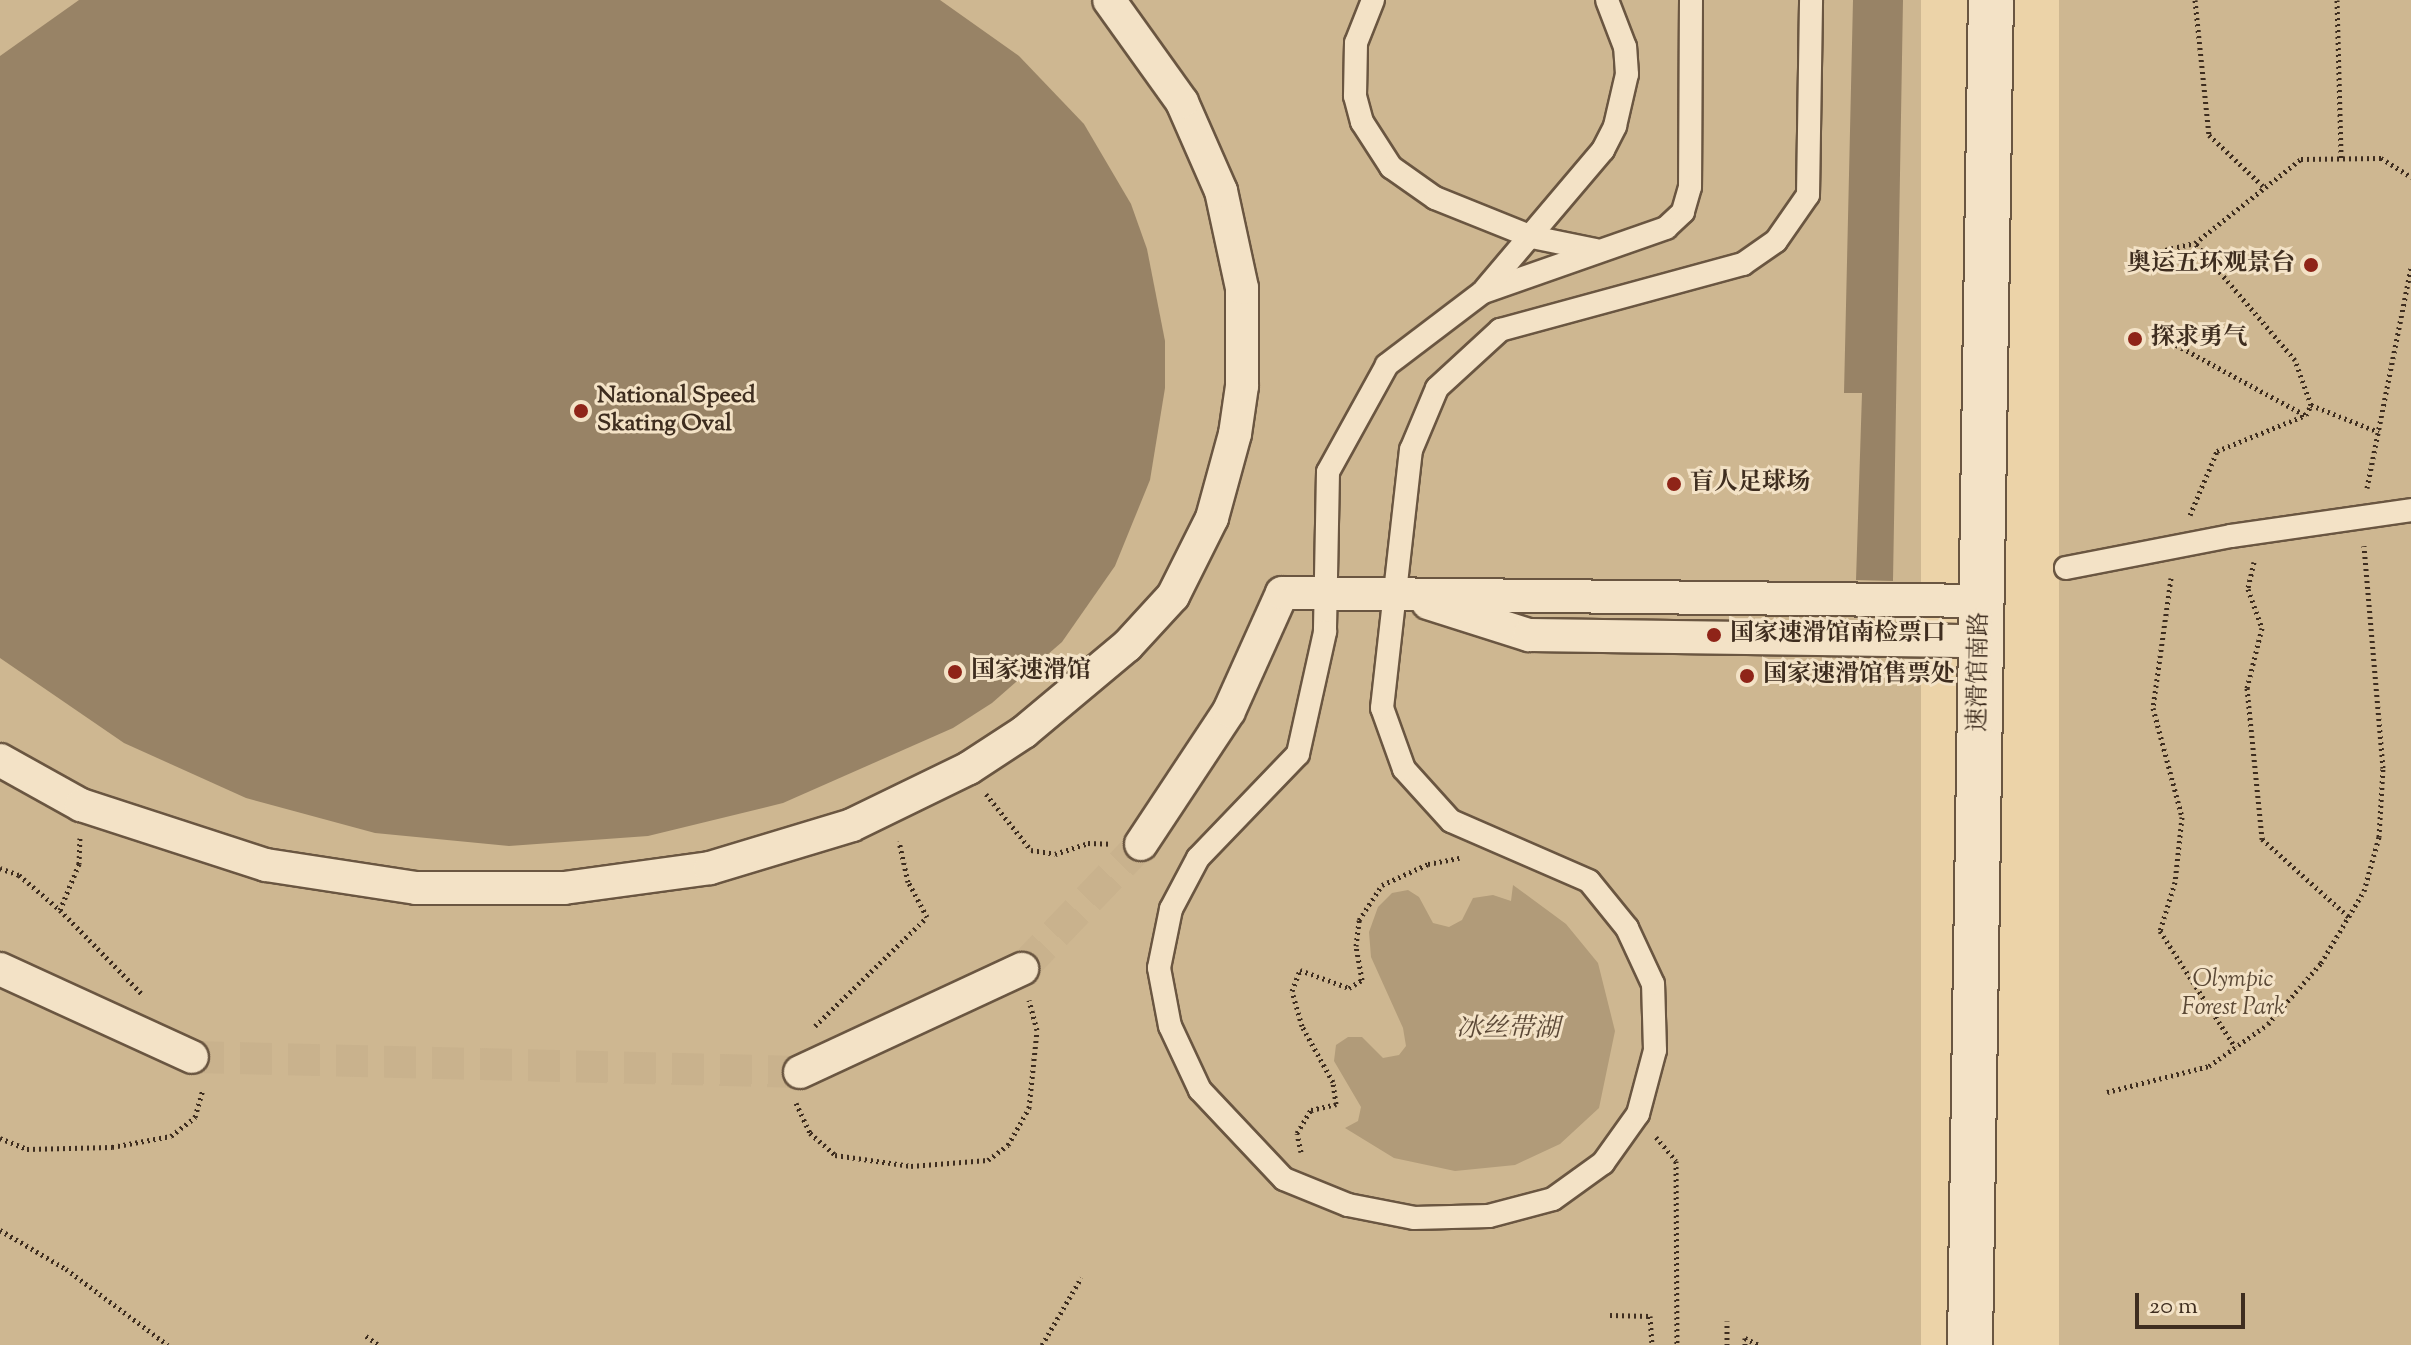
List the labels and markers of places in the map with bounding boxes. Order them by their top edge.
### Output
place label: 奥运五环观景台 [2127,251,2295,279]
marker: 奥运五环观景台 [2302,256,2320,274]
place label: 探求勇气 [2151,325,2247,353]
marker: 探求勇气 [2126,330,2144,348]
place label: National Speed Skating Oval [597,383,755,439]
marker: National Speed Skating Oval [572,402,590,420]
place label: 盲人足球场 [1690,470,1810,498]
marker: 盲人足球场 [1665,475,1683,493]
place label: 国家速滑馆南检票口 [1730,621,1946,649]
marker: 国家速滑馆南检票口 [1705,626,1723,644]
place label: 国家速滑馆 [971,658,1091,686]
place label: 国家速滑馆售票处 [1763,662,1955,690]
marker: 国家速滑馆 [946,663,964,681]
marker: 国家速滑馆售票处 [1738,667,1756,685]

